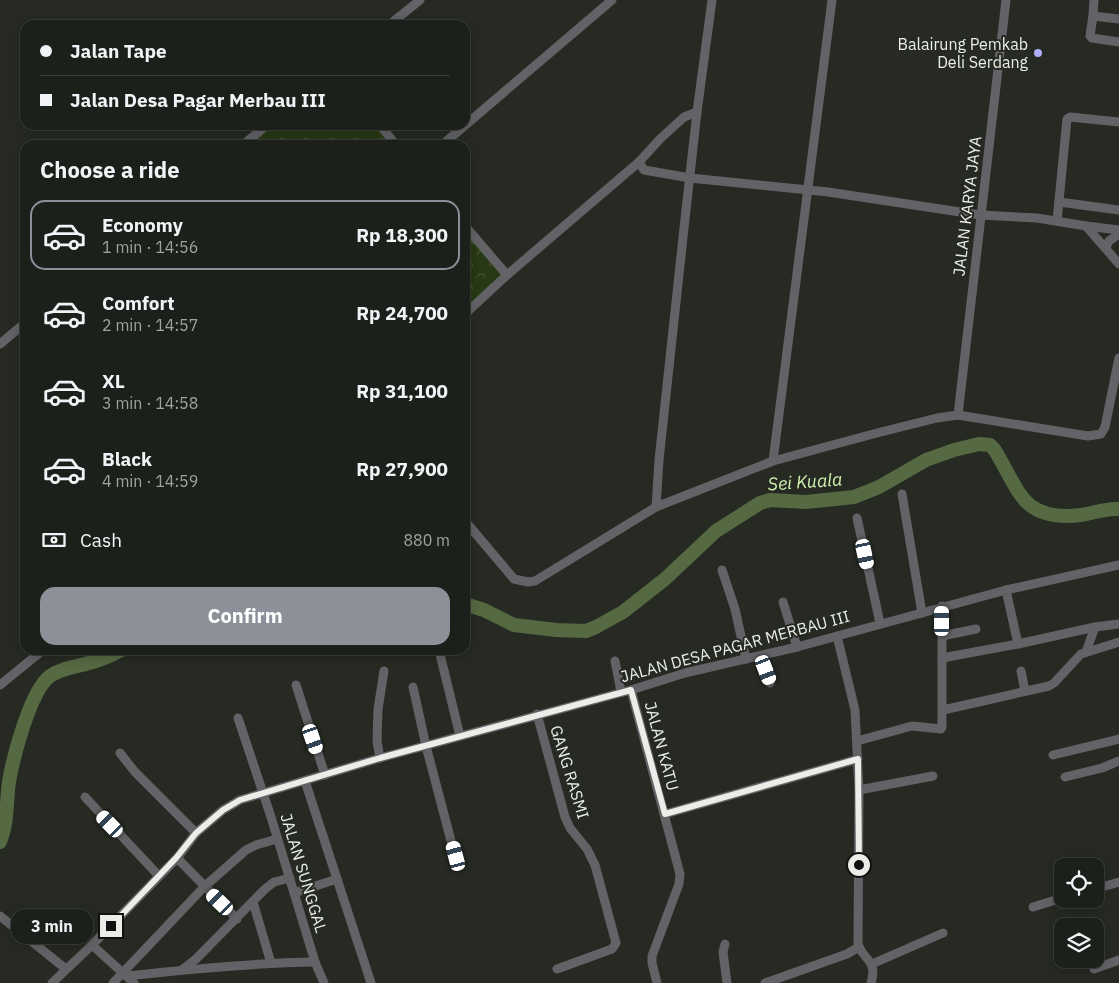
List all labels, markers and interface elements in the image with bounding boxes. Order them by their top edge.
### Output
place label: Balairung Pemkab Deli Serdang [898,34,1029,72]
text: Jalan Tape [70,39,167,63]
marker: Balairung Pemkab Deli Serdang [1032,47,1044,59]
text: Jalan Desa Pagar Merbau III [70,88,326,112]
street label: JALAN KARYA JAYA [948,135,986,277]
text: Choose a ride [40,155,180,184]
icon: car [42,213,87,258]
text: Economy [102,213,183,237]
text: Rp 18,300 [356,223,448,247]
text: 1 min · 14:56 [102,237,198,257]
icon: car [42,291,87,336]
text: Comfort [102,291,175,315]
text: Rp 24,700 [356,301,448,325]
text: 2 min · 14:57 [102,315,198,335]
icon: car [42,369,87,414]
text: XL [102,369,125,393]
text: Rp 31,100 [356,379,448,403]
text: 3 min · 14:58 [102,393,198,413]
icon: car [42,447,87,492]
text: Black [102,447,152,471]
text: Rp 27,900 [356,457,448,481]
water label: Sei Kuala [767,467,843,496]
text: 4 min · 14:59 [102,471,198,491]
icon: cash [40,526,68,554]
text: Cash [80,528,122,552]
text: 880 m [403,530,450,550]
car [854,538,875,570]
button: Confirm [40,587,450,645]
street label: JALAN DESA PAGAR MERBAU III [618,606,852,686]
car [934,606,949,636]
car [753,653,778,687]
street label: JALAN KATU [641,699,683,793]
car [301,722,324,756]
street label: GANG RASMI [546,723,594,821]
car [94,808,125,840]
street label: JALAN SUNGGAL [276,811,332,935]
car [444,840,467,872]
route start [848,854,870,876]
map controls [1054,858,1104,968]
button: locate [1054,858,1104,908]
car [203,886,236,918]
callout: 3 min [11,908,94,944]
route end [100,915,122,937]
text: 3 min [31,916,73,936]
button: layers [1054,918,1104,968]

